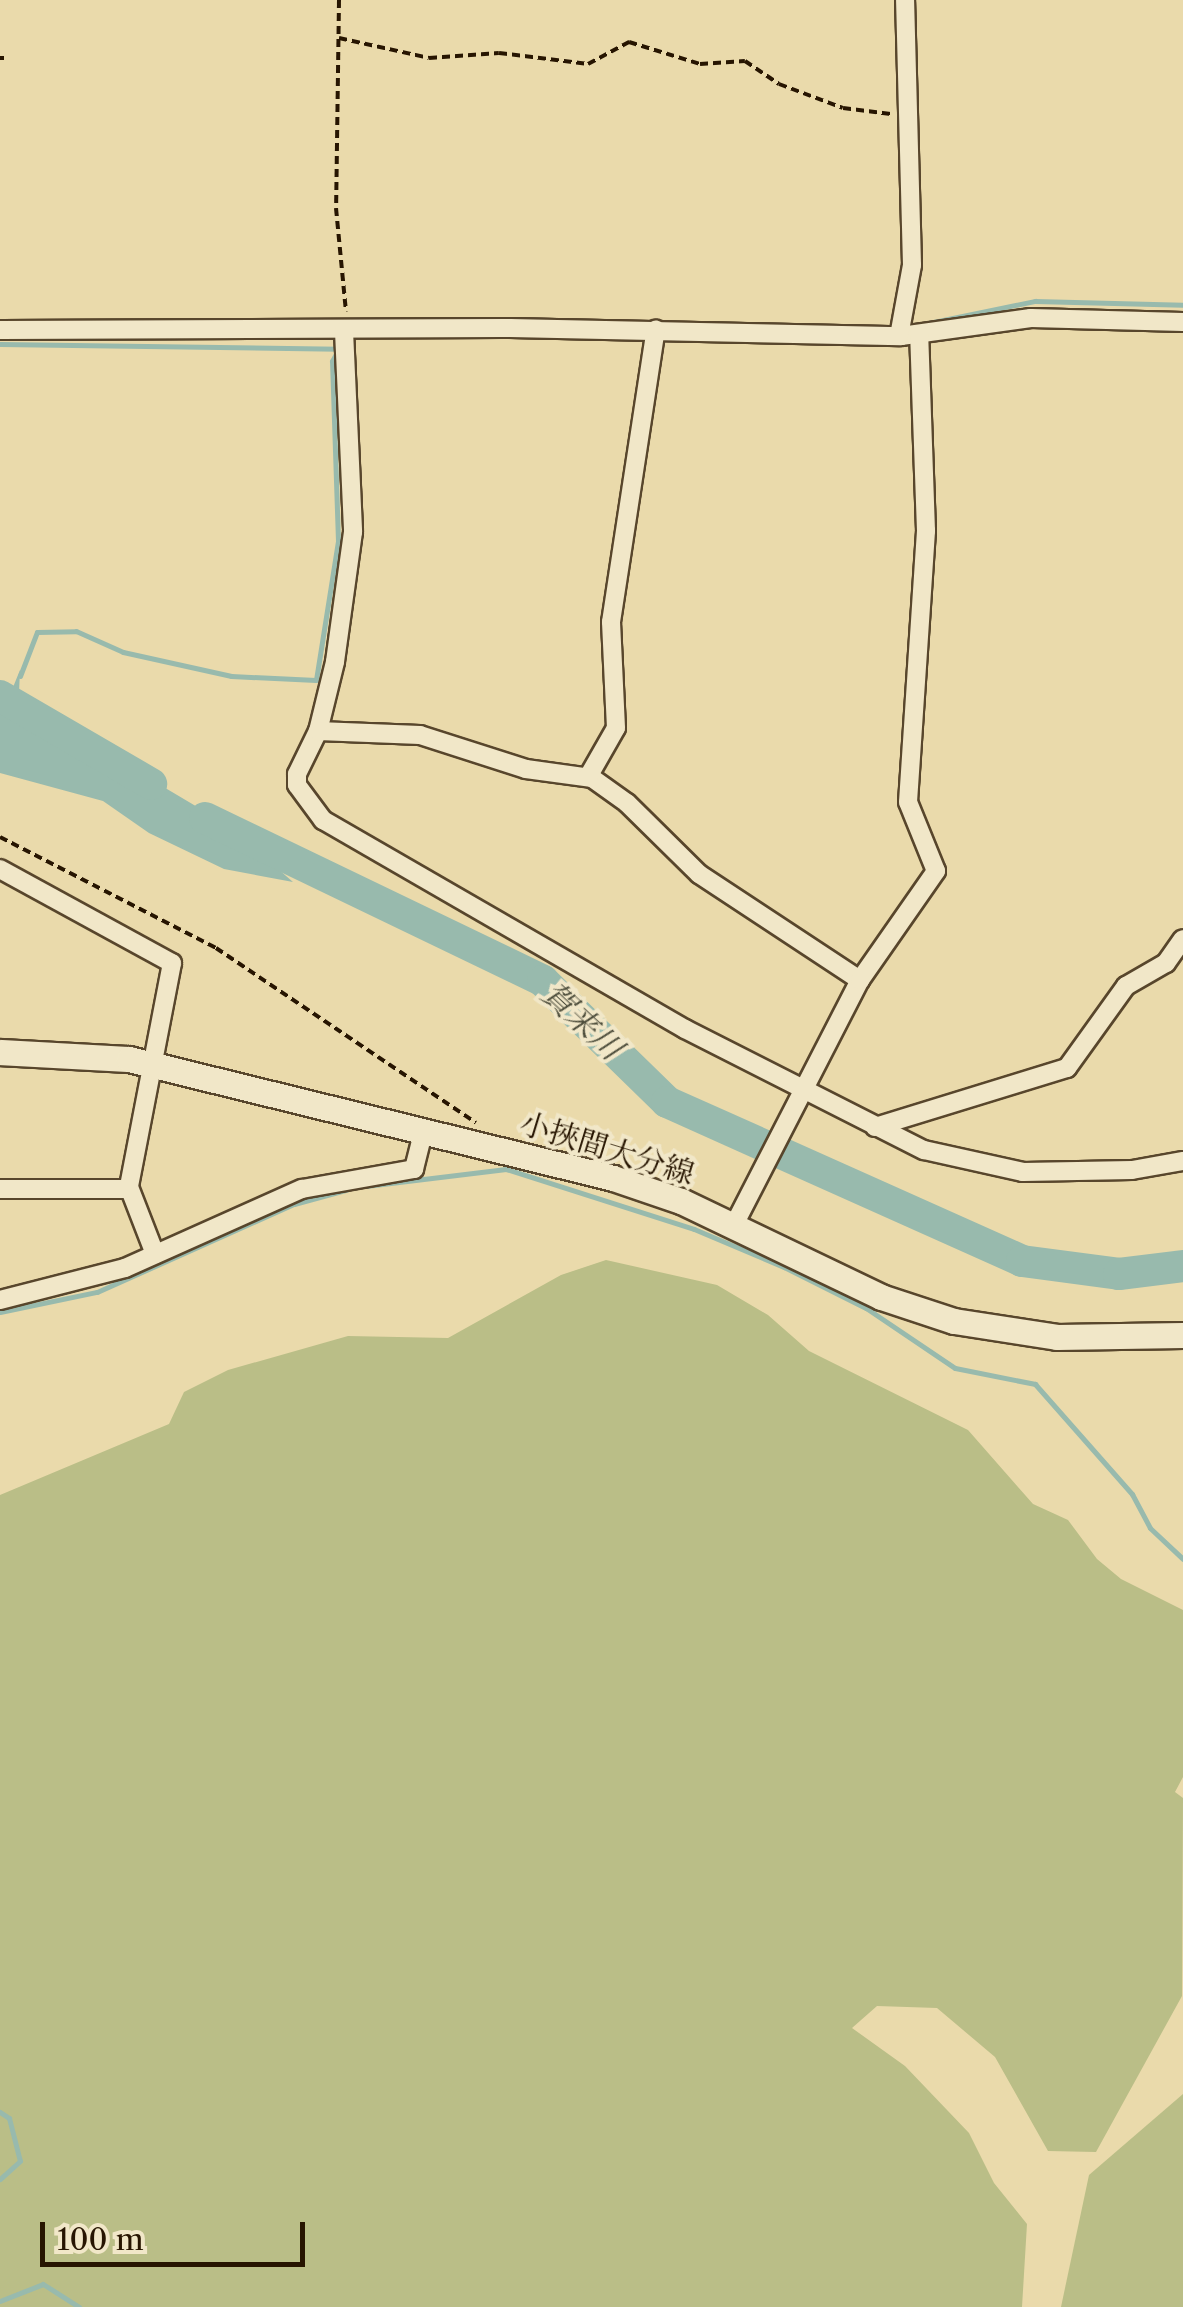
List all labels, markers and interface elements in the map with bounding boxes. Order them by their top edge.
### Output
water label: 賀来川 [534,974,630,1068]
street label: 小挾間大分線 [516,1105,698,1193]
scale bar [45,2202,310,2264]
text: 100 m [57,2221,144,2258]

